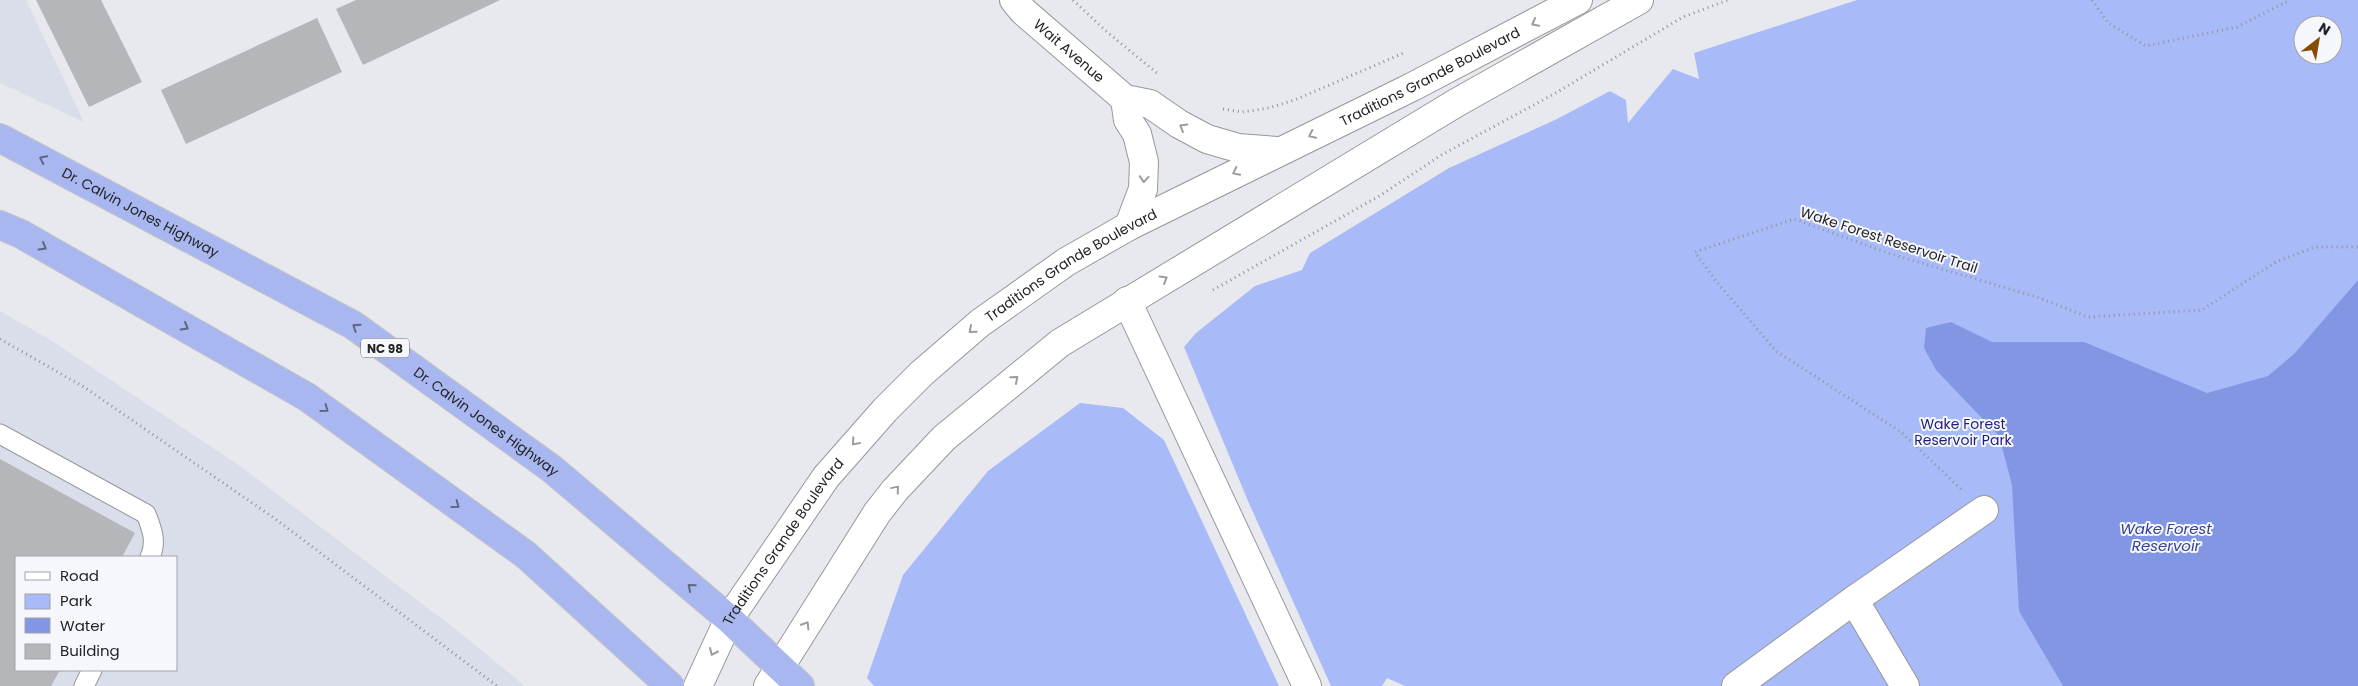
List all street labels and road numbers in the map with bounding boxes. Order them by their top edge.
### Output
street label: Wait Avenue [1029,14,1109,87]
street label: Traditions Grande Boulevard [1336,22,1524,131]
street label: Dr. Calvin Jones Highway [58,163,223,262]
street label: Wake Forest Reservoir Trail [1798,202,1980,278]
street label: Traditions Grande Boulevard [981,204,1160,326]
road number: NC 98 [361,338,409,358]
street label: Dr. Calvin Jones Highway [409,362,563,481]
street label: Traditions Grande Boulevard [717,454,848,628]

